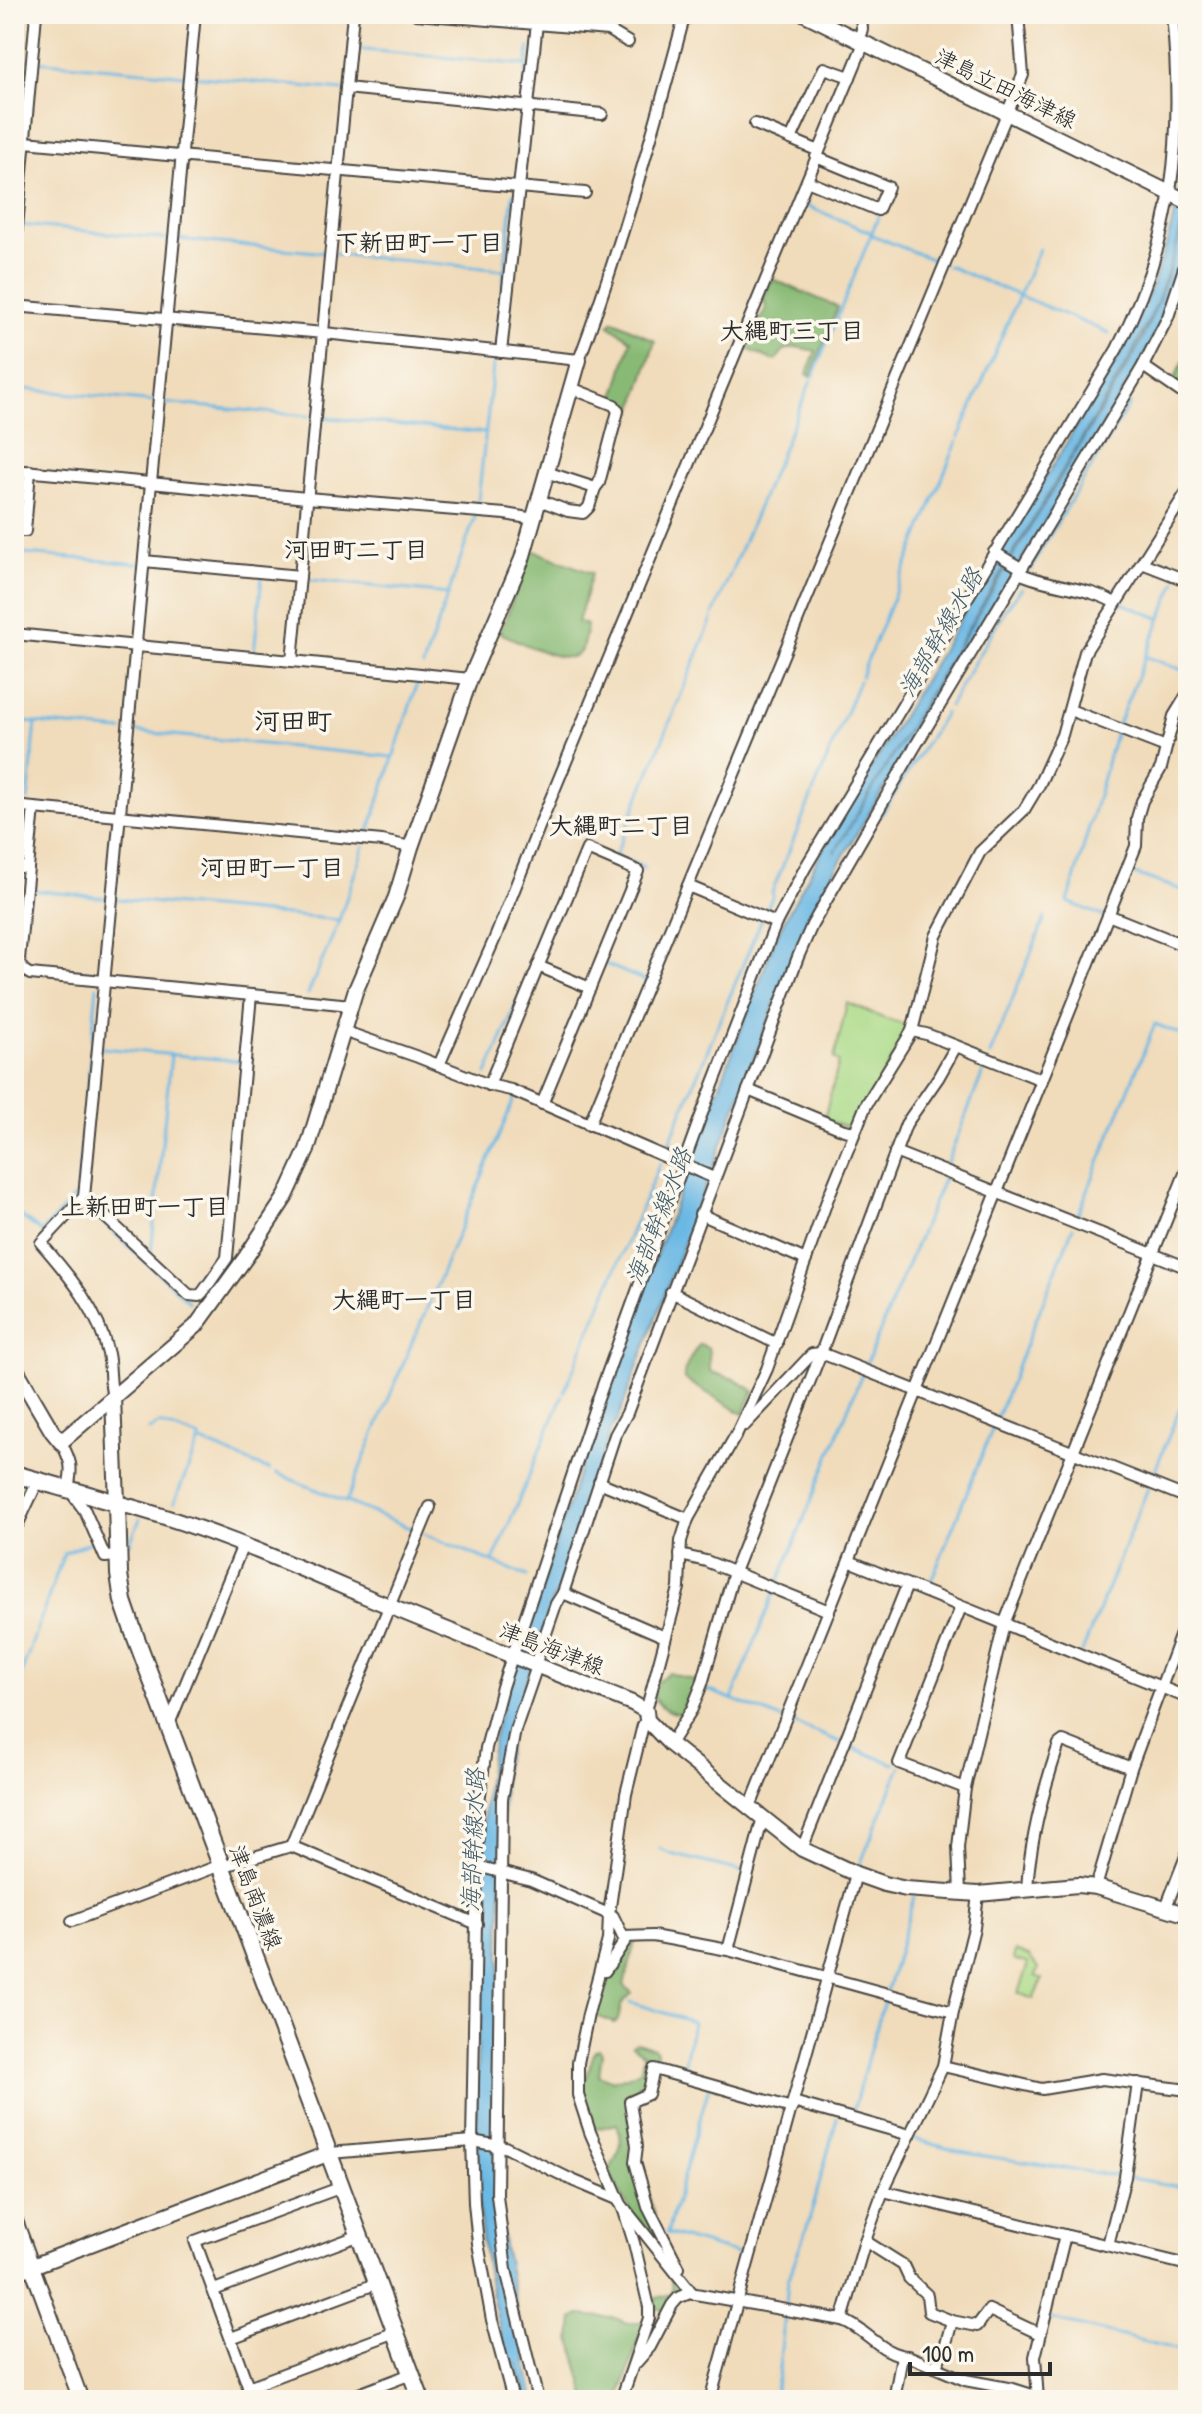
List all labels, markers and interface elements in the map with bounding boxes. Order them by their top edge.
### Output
street label: 津島立田海津線 [930,41,1082,135]
district label: 下新田町一丁目 [335,226,503,258]
district label: 大縄町三丁目 [720,314,864,346]
district label: 河田町二丁目 [284,533,428,565]
water label: 海部幹線水路 [890,560,991,702]
district label: 河田町 [254,703,332,738]
district label: 大縄町二丁目 [549,809,693,841]
district label: 河田町一丁目 [200,851,344,883]
water label: 海部幹線水路 [617,1141,699,1289]
district label: 上新田町一丁目 [61,1190,229,1222]
district label: 大縄町一丁目 [332,1283,476,1315]
street label: 津島海津線 [495,1614,609,1682]
water label: 海部幹線水路 [453,1765,491,1913]
street label: 津島南濃線 [222,1840,290,1954]
scale bar [910,2326,1050,2376]
text: 100 m [922,2337,974,2369]

